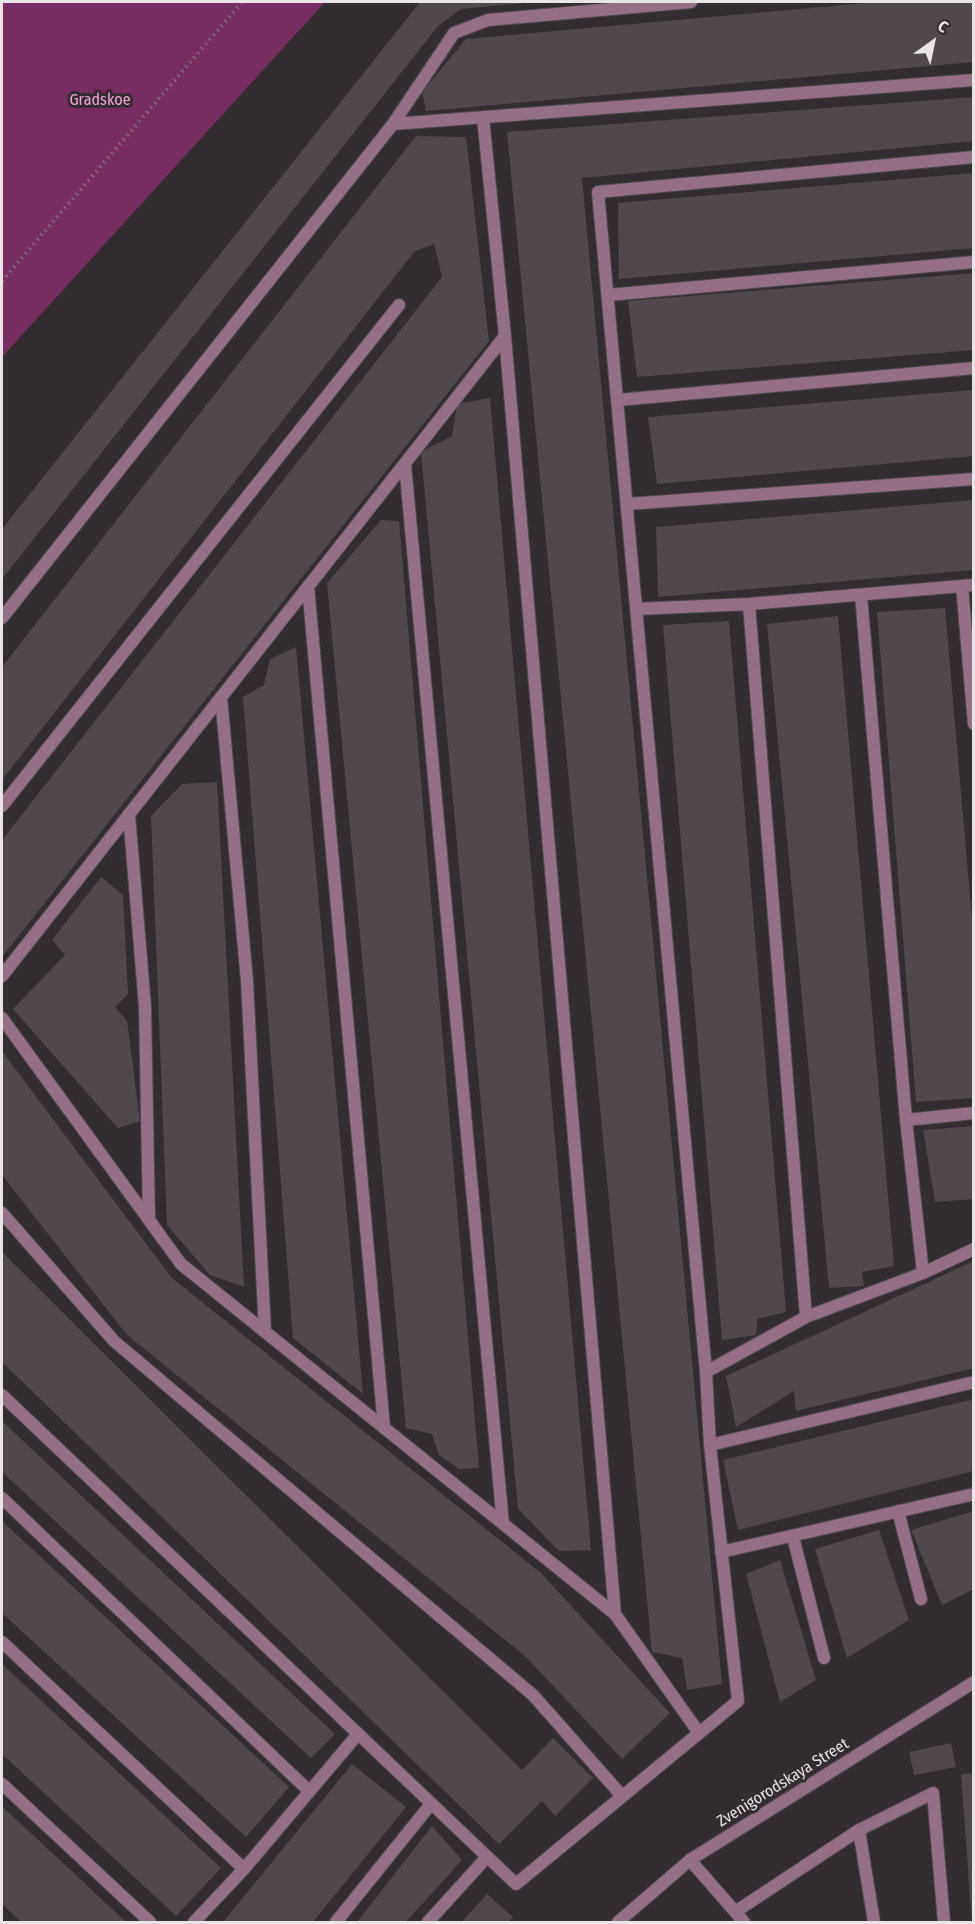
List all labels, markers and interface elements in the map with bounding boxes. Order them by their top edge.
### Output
north arrow [903,12,963,72]
text: С [934,16,952,37]
park label: Gradskoe [69,91,131,111]
street label: Zvenigorodskaya Street [713,1735,853,1831]

